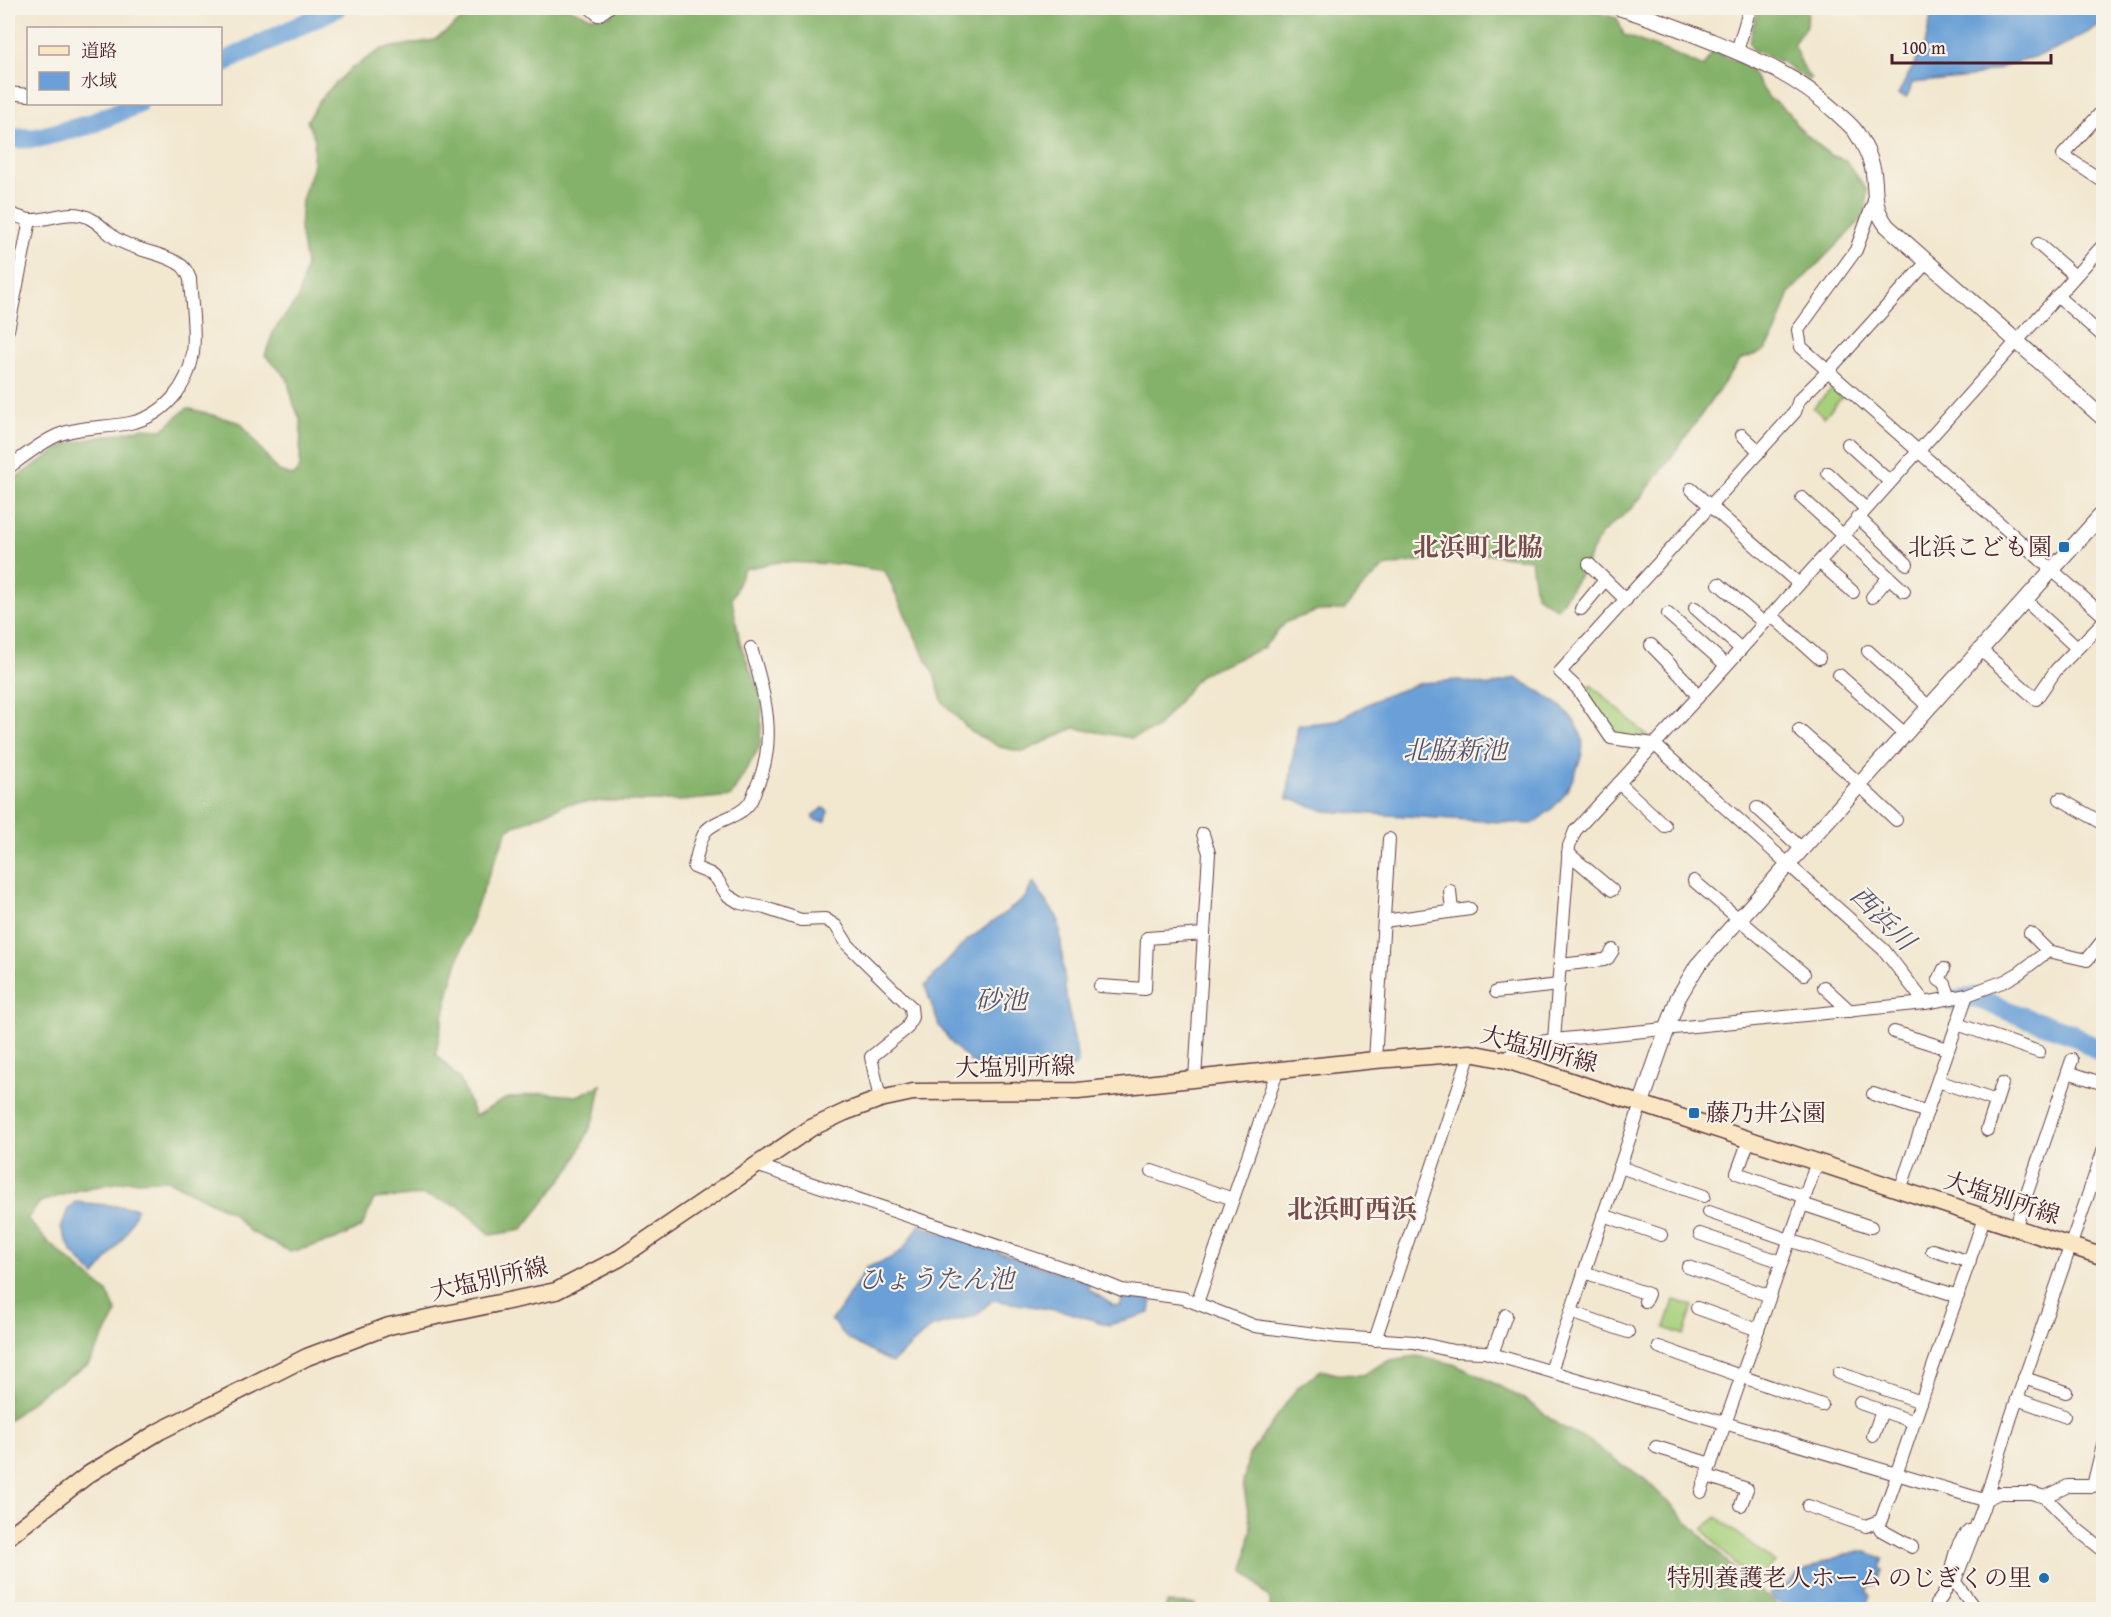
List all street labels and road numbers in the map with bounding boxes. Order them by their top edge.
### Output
street label: 大塩別所線 [1477,1016,1602,1081]
street label: 大塩別所線 [955,1048,1075,1085]
street label: 大塩別所線 [1940,1162,2065,1233]
street label: 大塩別所線 [426,1248,551,1309]

